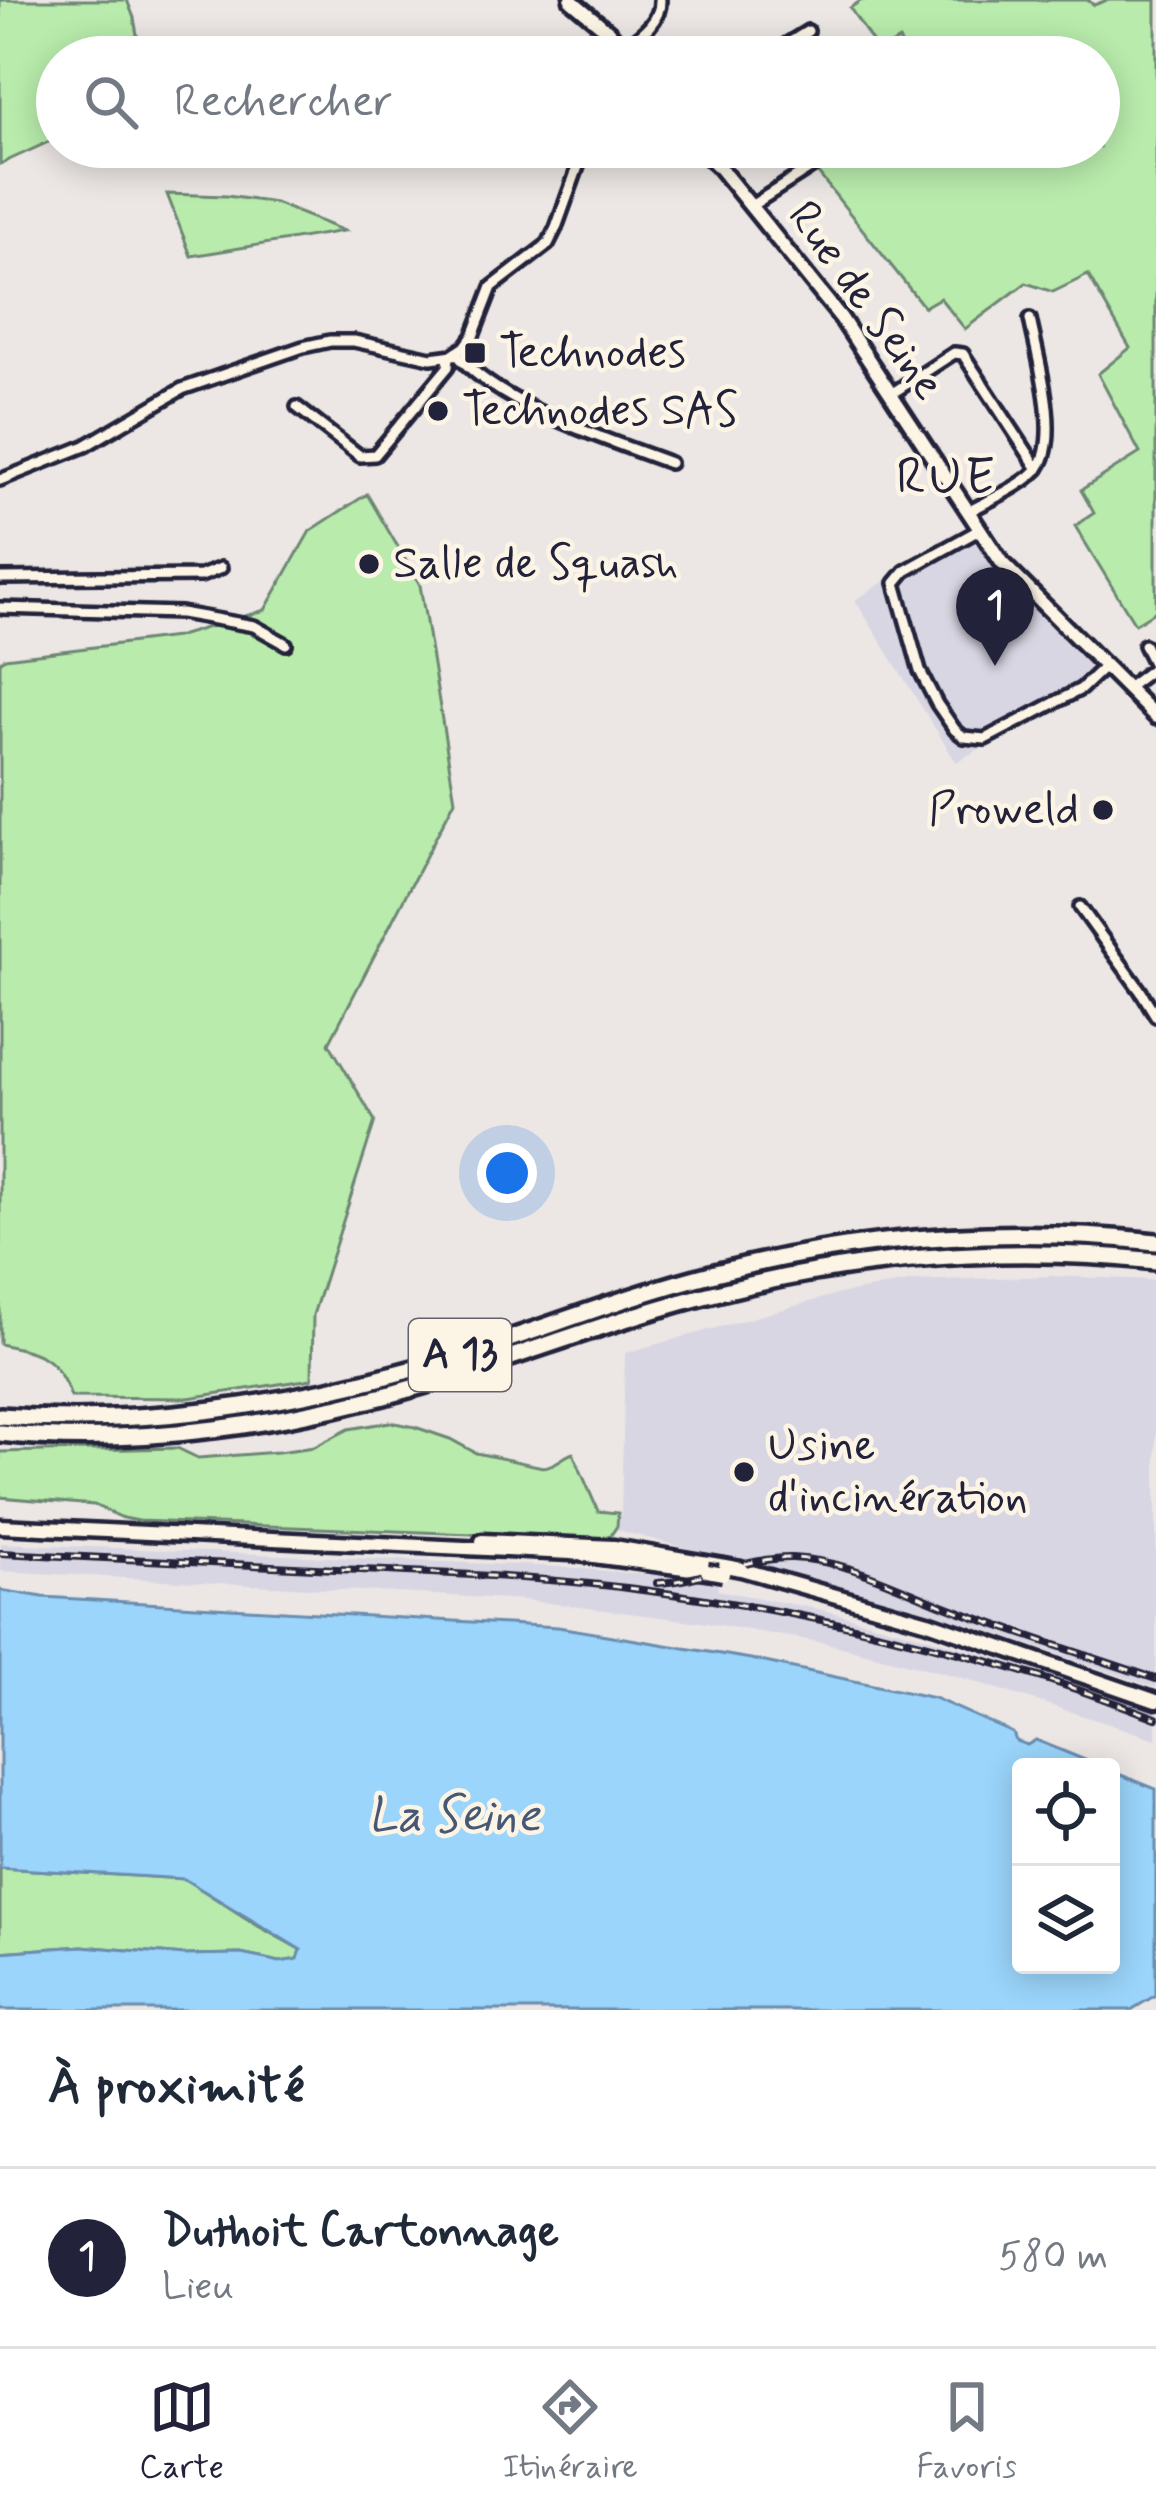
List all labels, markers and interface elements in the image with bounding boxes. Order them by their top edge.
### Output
search box [36,36,1120,168]
icon: search [78,69,144,135]
text: Rechercher [174,73,393,132]
street label: Rue de Seine [773,190,957,412]
place label: Technodes [499,324,686,383]
marker: Technodes [462,340,488,366]
place label: Technodes SAS [462,382,738,441]
marker: Technodes SAS [425,398,451,424]
district label: RUE [896,446,998,512]
place label: Salle de Squash [393,535,679,594]
marker: Salle de Squash [356,551,382,577]
pin: 1 [956,567,1034,666]
place label: Proweld [928,781,1079,840]
marker: Proweld [1090,797,1116,823]
your location [477,1143,537,1203]
road number: A 13 [409,1319,511,1391]
place label: Usine d'incinération [768,1417,1028,1528]
marker: Usine d'incinération [731,1459,757,1485]
map controls [1012,1758,1120,1974]
button: locate [1012,1758,1120,1866]
water label: La Seine [368,1785,542,1848]
button: layers [1012,1866,1120,1974]
text: À proximité [48,2055,304,2121]
text: Duthoit Cartonnage [162,2203,559,2262]
text: 1 [78,2232,96,2283]
text: 580 m [998,2232,1108,2283]
text: Lieu [162,2262,234,2313]
tab: Carte [139,2374,224,2490]
tab: Itinéraire [502,2374,638,2490]
tab: Favoris [917,2374,1017,2490]

